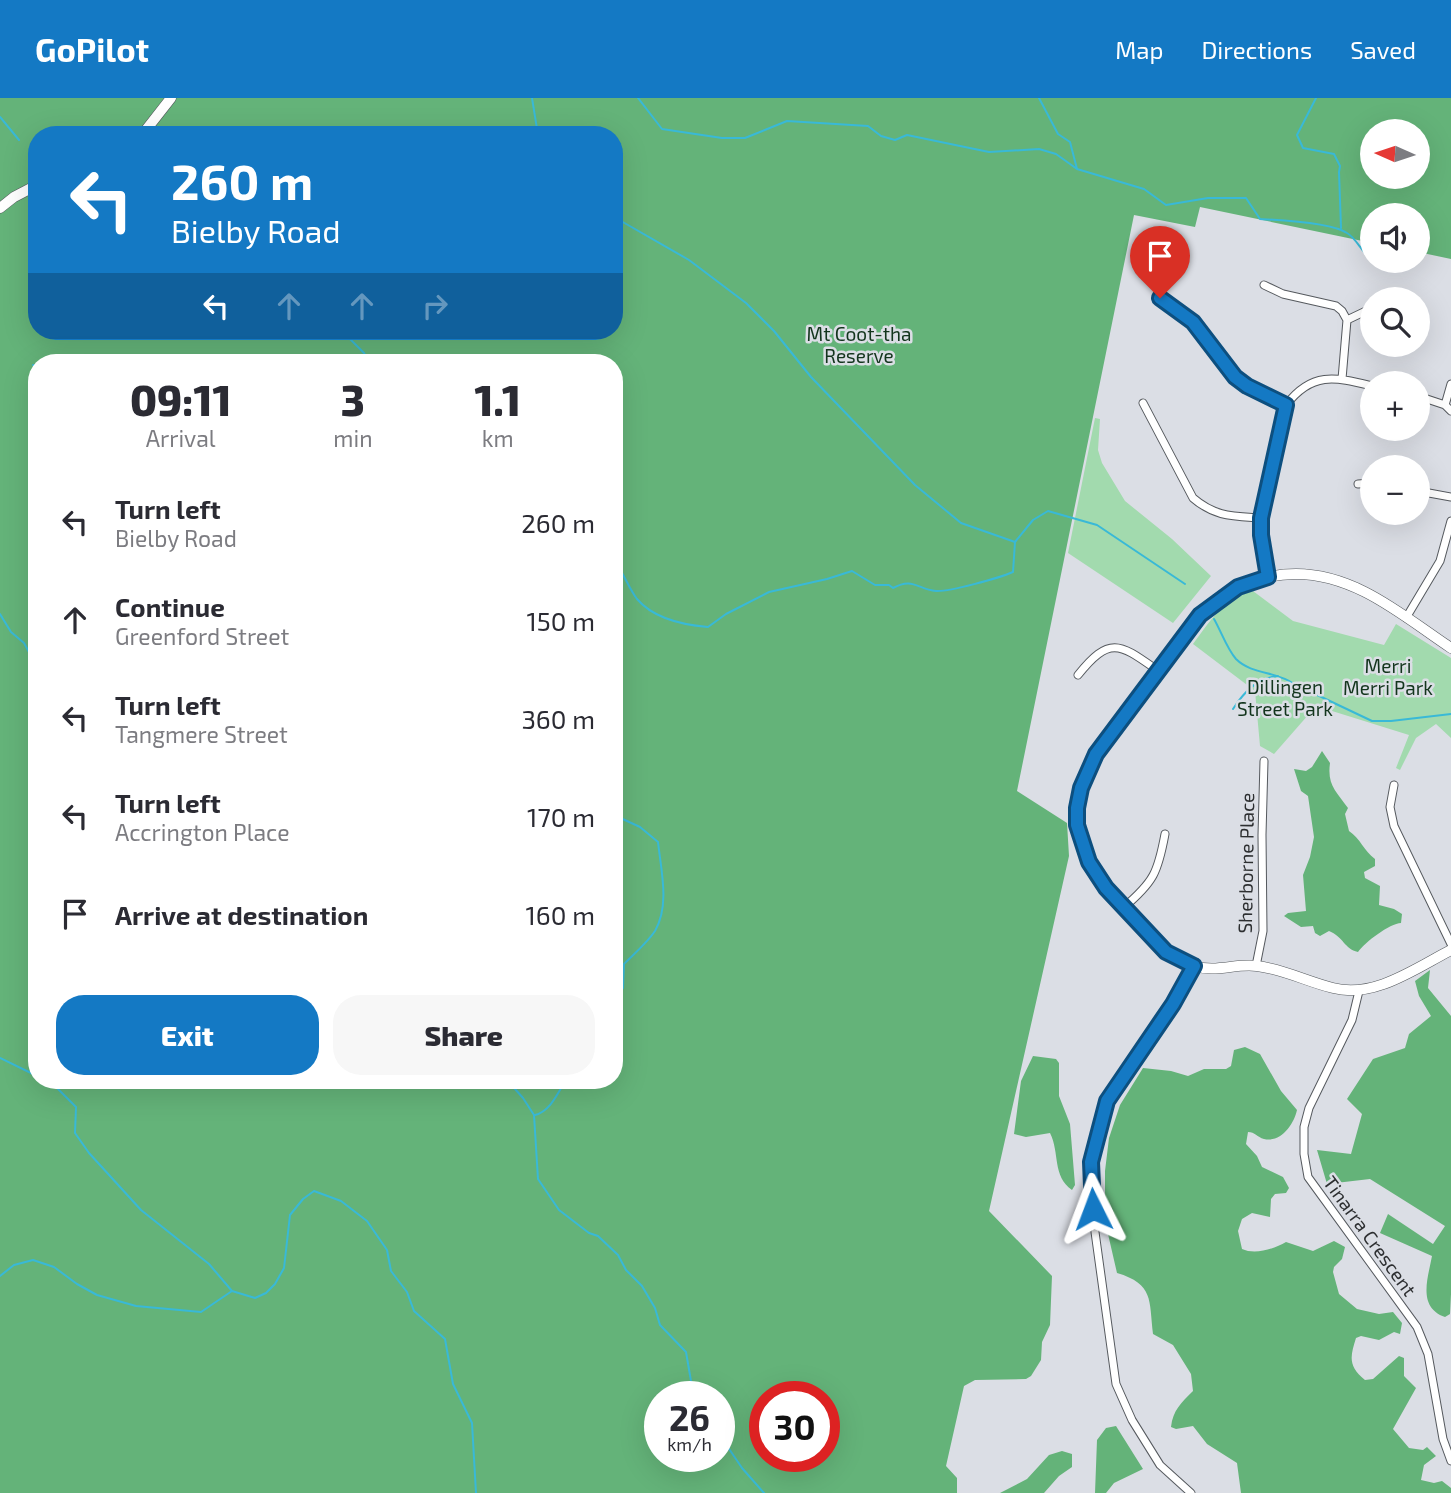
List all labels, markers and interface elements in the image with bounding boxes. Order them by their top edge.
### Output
text: GoPilot [35,29,149,69]
text: Map [1115,35,1163,64]
text: Directions [1201,35,1312,64]
text: Saved [1350,35,1416,64]
north arrow [1360,119,1430,189]
map controls [1360,119,1430,525]
text: 260 m [171,151,313,210]
icon: left [56,154,147,245]
button: sound [1360,203,1430,273]
text: Bielby Road [171,211,341,249]
pin [1130,226,1190,298]
icon: arrive [1141,237,1179,275]
icon: left [197,287,235,325]
icon: ahead [270,287,308,325]
icon: ahead [343,287,381,325]
icon: right [416,287,454,325]
button: search [1360,287,1430,357]
park label: Mt Coot-tha Reserve [807,322,911,367]
button: + [1360,371,1430,441]
text: 09:11 [130,374,231,424]
text: 3 [341,374,365,424]
text: 1.1 [474,374,521,424]
text: Arrival [146,424,216,452]
text: min [333,424,373,452]
text: km [482,424,514,452]
button: − [1360,455,1430,525]
text: Turn left [115,493,221,524]
icon: left [56,503,94,541]
text: 260 m [521,507,595,538]
text: Bielby Road [115,524,237,552]
text: Continue [115,591,225,622]
icon: ahead [56,601,94,639]
text: 150 m [526,605,595,636]
text: Greenford Street [115,622,289,650]
park label: Merri Merri Park [1343,654,1433,699]
park label: Dillingen Street Park [1237,675,1333,720]
text: Turn left [115,689,221,720]
icon: left [56,699,94,737]
text: 360 m [521,703,595,734]
text: Tangmere Street [115,720,288,748]
text: Turn left [115,787,221,818]
street label: Sherborne Place [1233,792,1258,934]
icon: left [56,797,94,835]
text: 170 m [527,801,595,832]
text: Accrington Place [115,818,290,846]
icon: arrive [56,895,94,933]
text: Arrive at destination [115,899,368,930]
text: 160 m [526,899,595,930]
button: Exit [56,995,319,1075]
button: Share [333,995,595,1075]
street label: Tinarra Crescent [1319,1171,1422,1300]
position arrow [1056,1172,1130,1246]
speed limit sign: 30 [749,1381,840,1472]
text: 26 [669,1396,710,1438]
text: km/h [667,1433,712,1455]

